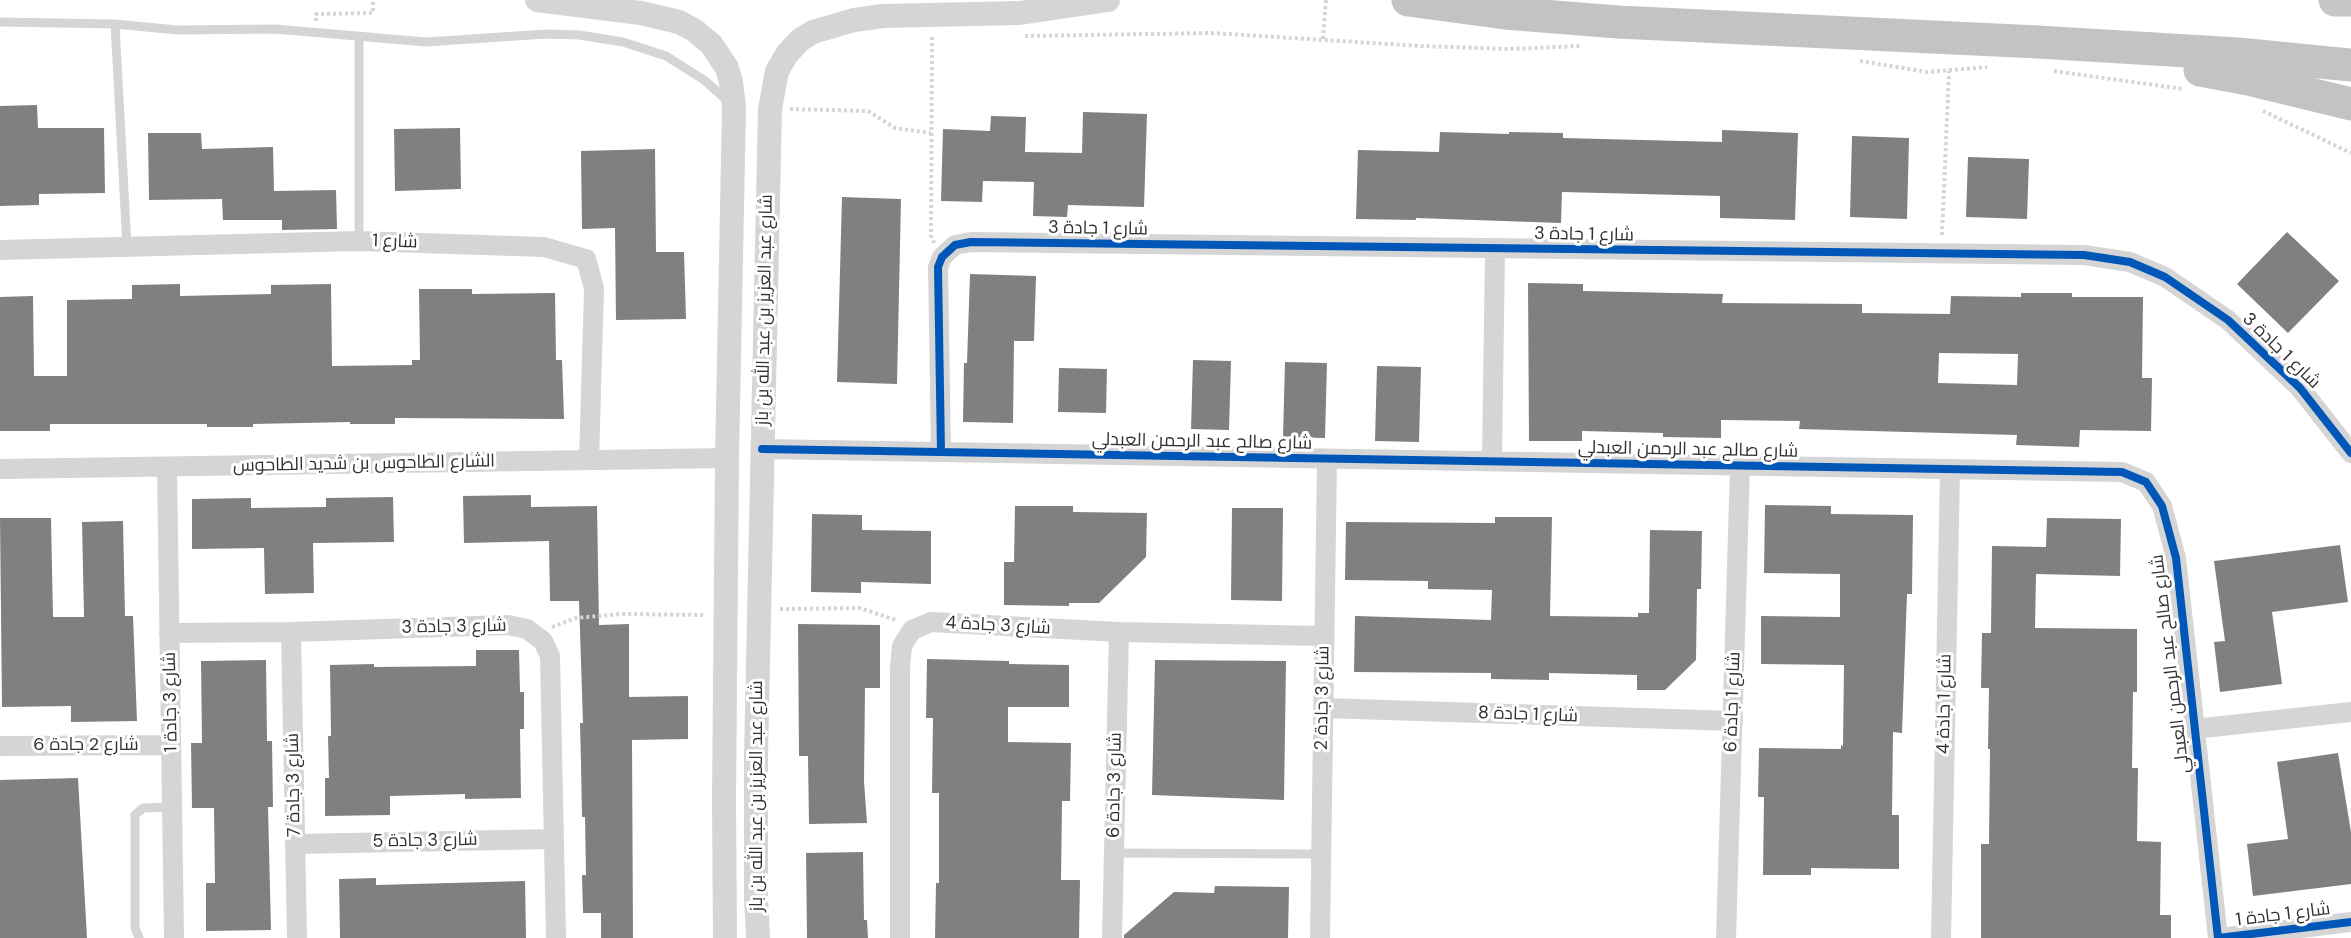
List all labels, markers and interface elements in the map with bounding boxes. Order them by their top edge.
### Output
street label: شارع عبد العزيز بن عبد الله بن باز [752,194,778,426]
street label: شارع 1 جادة 3 [1048,217,1148,241]
street label: شارع 1 جادة 3 [1534,223,1634,247]
street label: شارع 1 [372,230,418,254]
street label: شارع 1 جادة 3 [2238,309,2324,393]
street label: شارع صالح عبد الرحمن العبدلي [1092,429,1312,455]
street label: شارع صالح عبد الرحمن العبدلي [1578,437,1798,463]
street label: الشارع الطاحوس بن شديد الطاحوس [233,451,495,477]
street label: شارع صالح عبد الرحمن العبدلي [2147,553,2195,775]
street label: شارع 3 جادة 4 [945,612,1051,640]
street label: شارع 3 جادة 3 [401,615,507,639]
street label: شارع 3 جادة 2 [1311,645,1335,751]
street label: شارع 1 جادة 6 [1720,651,1746,753]
street label: شارع 3 جادة 1 [159,652,183,752]
street label: شارع 1 جادة 4 [1933,654,1957,754]
street label: شارع عبد العزيز بن عبد الله بن باز [746,680,768,912]
street label: شارع 1 جادة 8 [1478,702,1578,728]
street label: شارع 3 جادة 6 [1103,732,1127,838]
street label: شارع 3 جادة 7 [282,733,306,837]
street label: شارع 2 جادة 6 [33,734,139,756]
street label: شارع 3 جادة 5 [372,829,478,853]
street label: شارع 1 جادة 1 [2235,898,2331,932]

